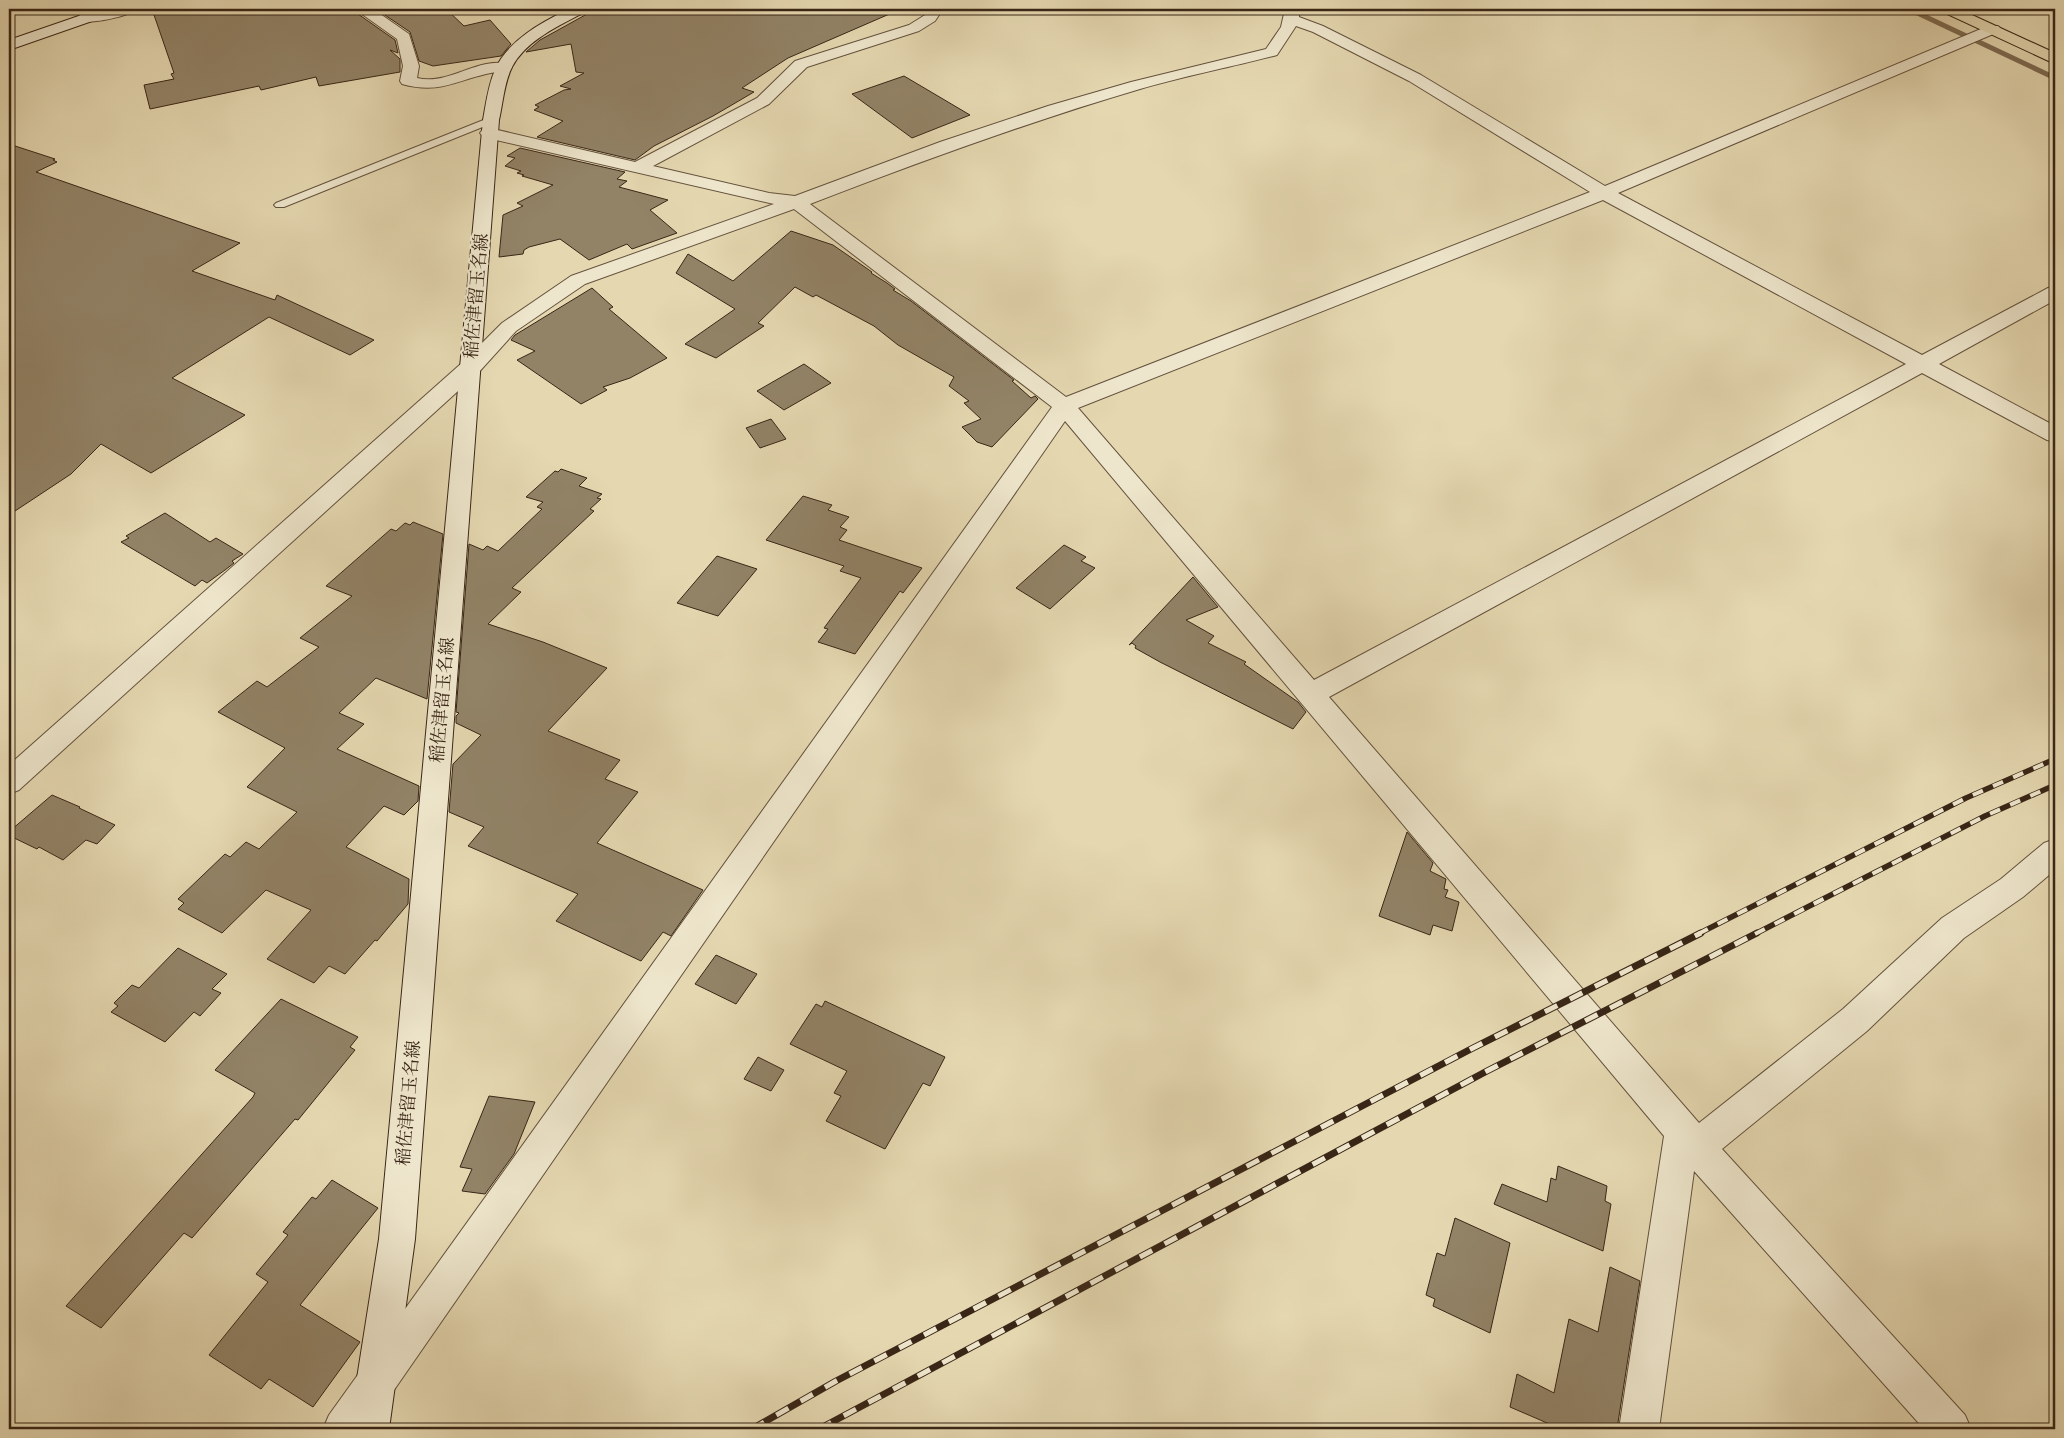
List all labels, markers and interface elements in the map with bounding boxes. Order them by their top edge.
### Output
street label: 稲佐津留玉名線 [459,232,492,360]
street label: 稲佐津留玉名線 [425,636,458,764]
street label: 稲佐津留玉名線 [391,1039,424,1167]

